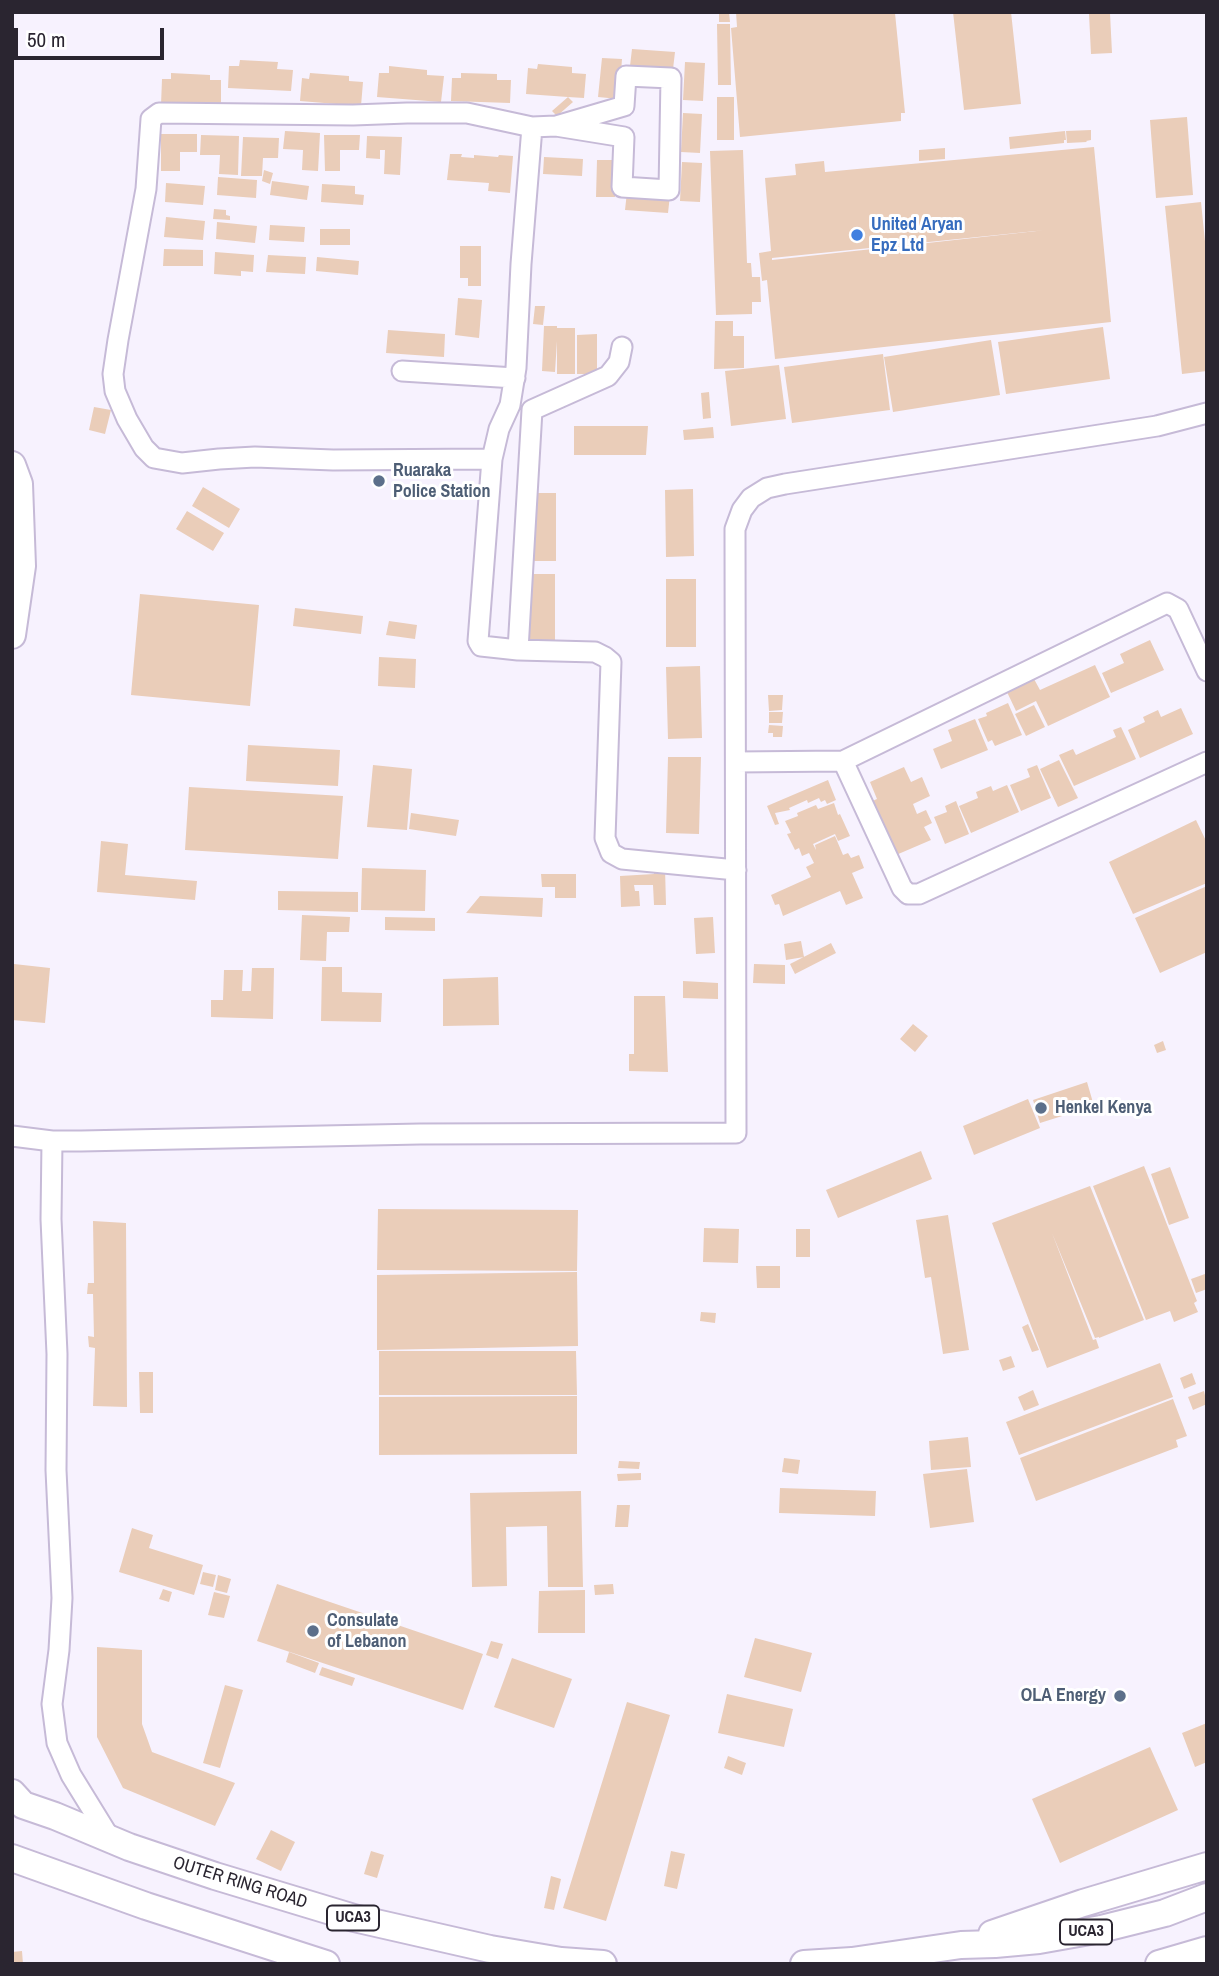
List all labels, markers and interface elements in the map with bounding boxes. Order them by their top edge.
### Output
scale bar [18,14,168,58]
text: 50 m [27,25,65,54]
place label: United Aryan Epz Ltd [871,214,963,256]
marker: United Aryan Epz Ltd [849,227,865,243]
place label: Ruaraka Police Station [393,460,491,503]
marker: Ruaraka Police Station [371,473,387,489]
place label: Henkel Kenya [1055,1097,1152,1119]
marker: Henkel Kenya [1033,1100,1049,1116]
place label: Consulate of Lebanon [327,1610,407,1652]
marker: Consulate of Lebanon [305,1623,321,1639]
place label: OLA Energy [1021,1685,1106,1707]
marker: OLA Energy [1112,1688,1128,1704]
street label: OUTER RING ROAD [170,1852,310,1914]
road number: UCA3 [327,1906,379,1930]
road number: UCA3 [1060,1920,1112,1944]

